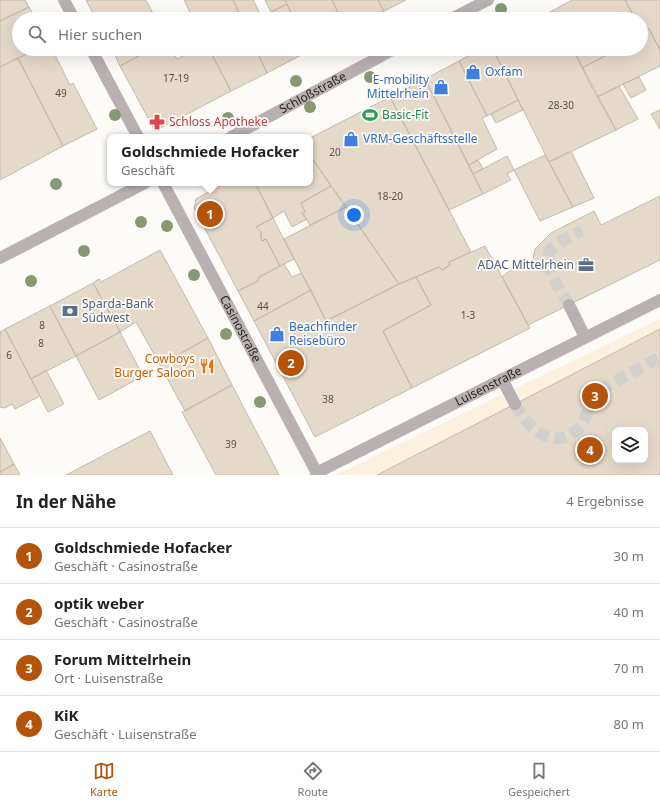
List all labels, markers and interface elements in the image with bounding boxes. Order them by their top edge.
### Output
search box [12,12,648,56]
icon: search [26,23,48,45]
text: Hier suchen [58,24,142,44]
shop icon: Oxfam [464,63,482,81]
place label: Oxfam [485,63,523,80]
street label: Schloßstraße [276,67,349,117]
house number: 17-19 [163,71,189,85]
place label: E-mobility Mittelrhein [367,71,430,102]
shop icon: E-mobility Mittelrhein [432,78,450,96]
house number: 49 [55,86,67,100]
house number: 28-30 [548,98,574,112]
sports icon: Basic-Fit [361,106,379,124]
place label: Basic-Fit [382,106,429,123]
pharmacy icon: Schloss Apotheke [148,113,166,131]
place label: Schloss Apotheke [169,113,268,130]
shop icon: VRM-Geschäftsstelle [342,130,360,148]
place label: VRM-Geschäftsstelle [363,130,478,147]
popup [107,134,313,186]
text: Goldschmiede Hofacker [121,141,299,161]
house number: 20 [329,145,341,159]
text: Geschäft [121,161,175,179]
house number: 18-20 [377,189,403,203]
pin: 1 [197,199,223,229]
your location [344,205,364,225]
place label: ADAC Mittelrhein [478,256,574,273]
office icon: ADAC Mittelrhein [577,256,595,274]
street label: Casinostraße [216,292,266,365]
place label: Sparda-Bank Südwest [82,295,154,326]
house number: 44 [257,299,269,313]
bank icon: Sparda-Bank Südwest [61,302,79,320]
house number: 1-3 [461,308,476,322]
house number: 8 [39,318,45,332]
place label: Beachfinder Reisebüro [289,318,357,349]
shop icon: Beachfinder Reisebüro [268,325,286,343]
house number: 8 [38,336,44,350]
house number: 6 [6,348,12,362]
pin: 2 [278,348,304,378]
place label: Cowboys Burger Saloon [114,350,195,381]
restaurant icon: Cowboys Burger Saloon [198,357,216,375]
street label: Luisenstraße [452,362,525,410]
pin: 3 [582,381,608,411]
house number: 38 [322,392,334,406]
map controls [612,427,648,463]
button: layers [612,427,648,463]
pin: 4 [577,435,603,465]
house number: 39 [225,437,237,451]
text: In der Nähe [16,490,116,513]
text: 4 Ergebnisse [566,492,644,510]
text: Goldschmiede Hofacker [54,537,232,557]
text: 1 [25,547,33,565]
text: 30 m [614,547,644,565]
text: Geschäft · Casinostraße [54,557,198,575]
text: optik weber [54,593,144,613]
text: 2 [25,603,33,621]
text: 40 m [614,603,644,621]
text: Geschäft · Casinostraße [54,613,198,631]
text: Forum Mittelrhein [54,649,191,669]
text: 3 [25,659,33,677]
text: 70 m [614,659,644,677]
text: Ort · Luisenstraße [54,669,163,687]
text: KiK [54,705,78,725]
text: 4 [25,715,33,733]
text: 80 m [614,715,644,733]
text: Geschäft · Luisenstraße [54,725,197,743]
tab: Karte [90,760,118,799]
tab: Route [298,760,328,799]
tab: Gespeichert [508,760,570,799]

